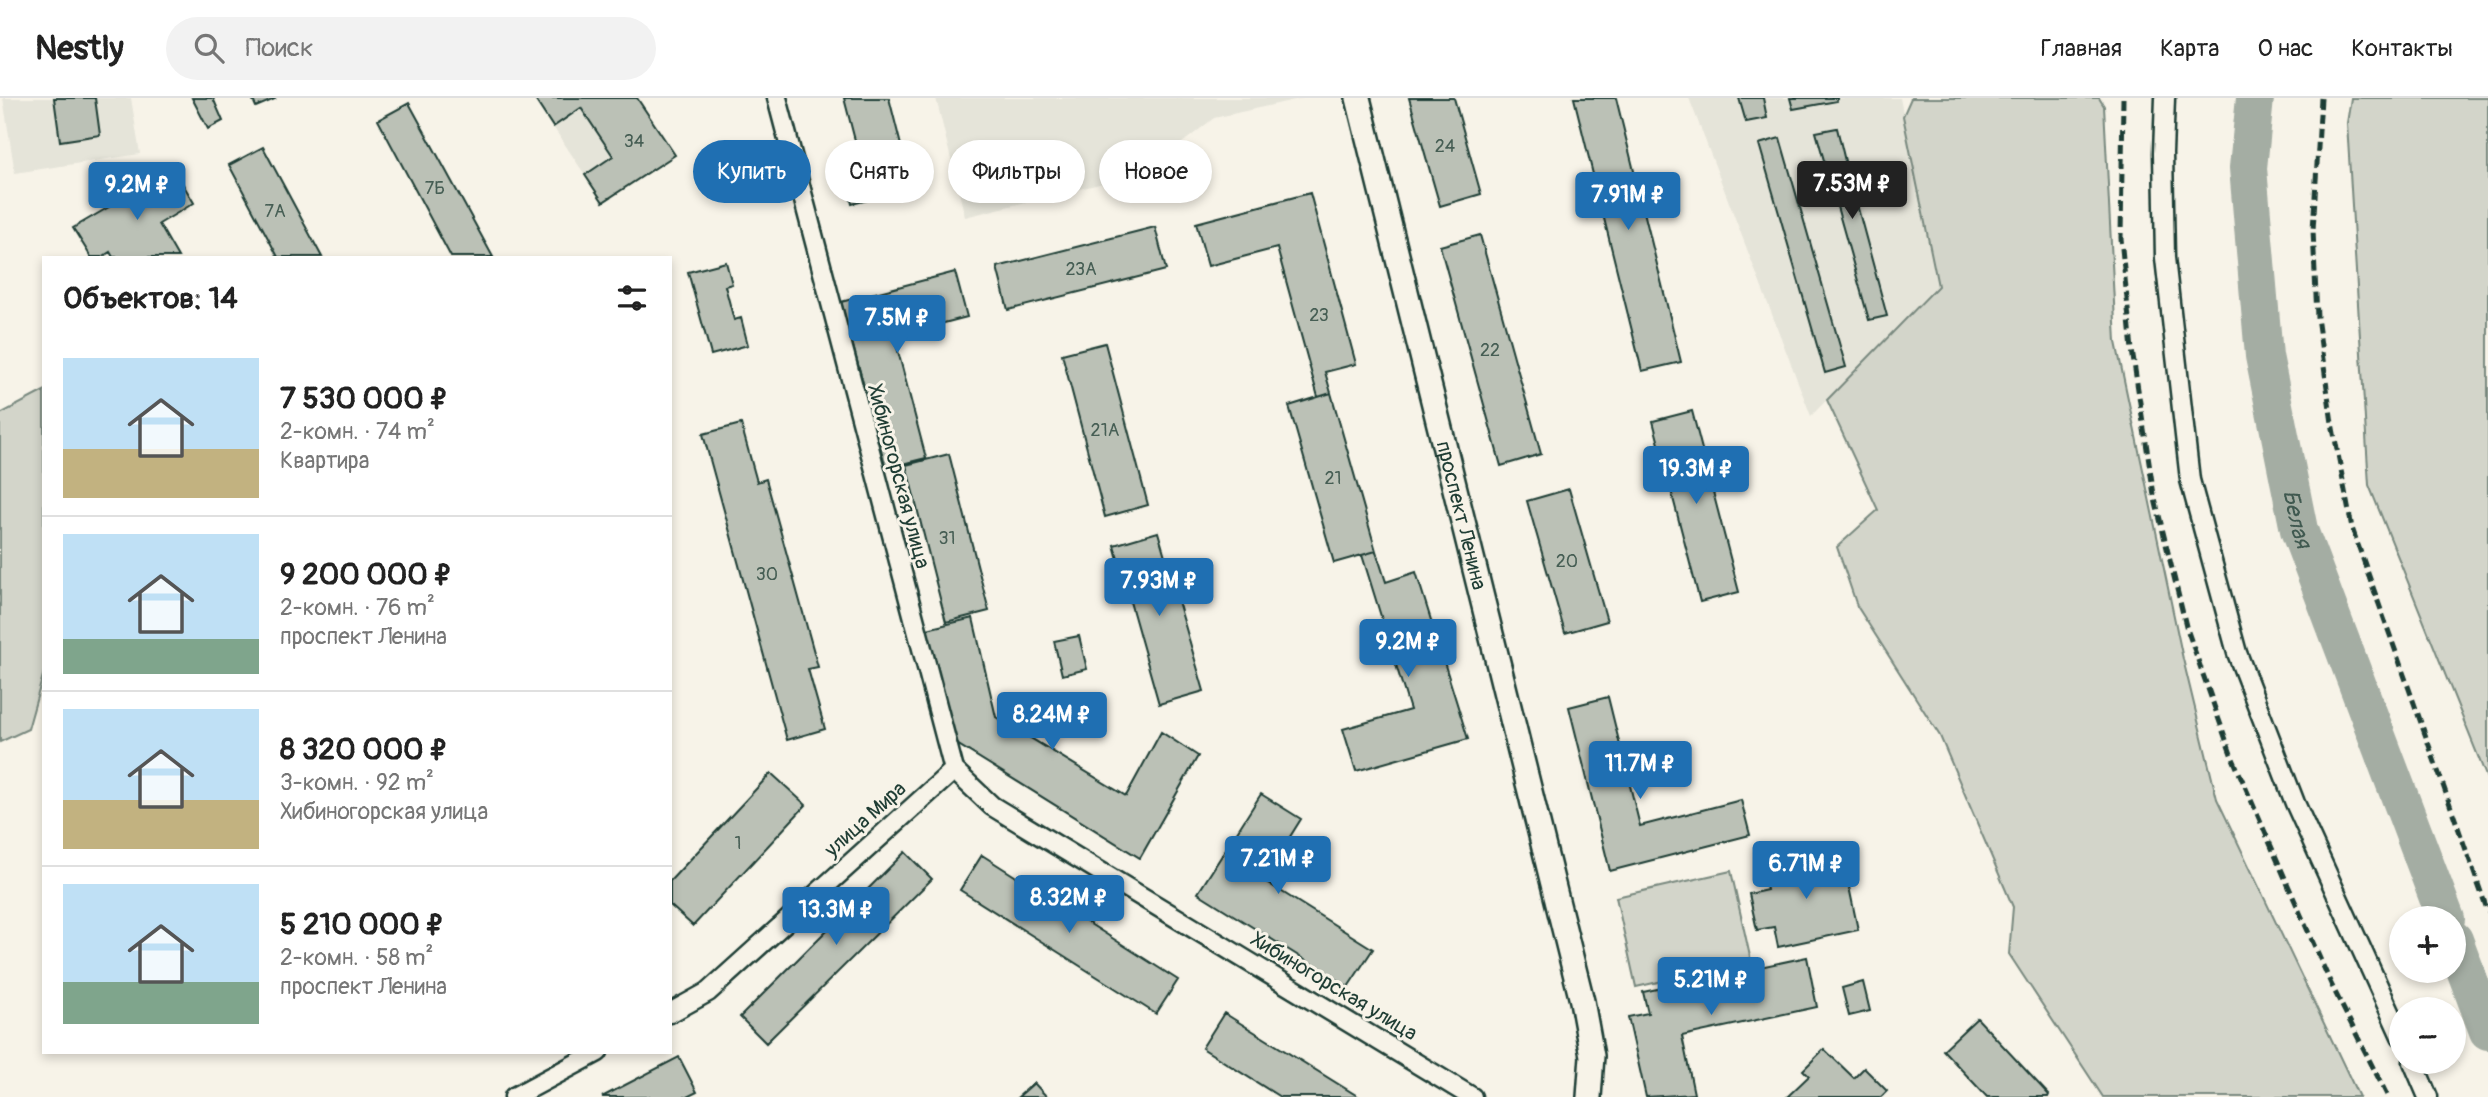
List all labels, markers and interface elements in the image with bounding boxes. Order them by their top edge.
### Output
search box [166,17,656,80]
text: Nestly [35,28,124,69]
icon: search [190,29,228,67]
text: Поиск [246,32,313,64]
text: Главная [2041,34,2122,63]
text: Карта [2160,34,2220,63]
text: О нас [2258,34,2313,63]
text: Контакты [2351,34,2453,63]
house number: 34 [624,130,645,153]
house number: 24 [1435,135,1456,158]
chip: Купить [693,140,811,203]
chip: Снять [825,140,934,203]
chip: Фильтры [948,140,1085,203]
chip: Новое [1099,140,1212,203]
pin: 9.2M ₽ [80,162,194,222]
pin: 7.53M ₽ [1787,162,1917,221]
text: 7.53M ₽ [1813,169,1891,198]
text: 9.2M ₽ [104,170,170,199]
pin: 7.91M ₽ [1563,172,1693,232]
house number: 7Б [425,177,445,200]
text: 7.91M ₽ [1591,180,1665,209]
house number: 7А [264,200,286,223]
house number: 23А [1065,258,1097,281]
icon: filters [613,279,651,317]
text: Объектов: 14 [63,280,238,317]
pin: 7.5M ₽ [840,296,954,355]
text: 7.5M ₽ [864,303,930,332]
house number: 23 [1309,304,1329,327]
house number: 22 [1480,339,1500,362]
text: 7 530 000 ₽ [280,380,448,417]
street label: Хибиногорская улица [861,381,936,571]
icon: home [119,386,203,470]
text: 2-комн. · 74 m² [280,417,435,446]
house number: 21А [1091,419,1120,442]
street label: проспект Ленина [1430,438,1493,593]
text: Квартира [280,446,369,475]
pin: 19.3M ₽ [1631,446,1761,506]
text: 19.3M ₽ [1659,454,1733,483]
house number: 21 [1324,467,1342,490]
water label: Белая [2276,487,2319,554]
house number: 31 [938,527,956,550]
house number: 20 [1556,550,1578,573]
text: 9 200 000 ₽ [280,556,452,593]
pin: 7.93M ₽ [1094,559,1224,618]
icon: home [119,562,203,646]
house number: 30 [756,563,778,586]
text: 7.93M ₽ [1120,566,1198,595]
text: 2-комн. · 76 m² [280,593,435,622]
pin: 9.2M ₽ [1351,620,1465,679]
text: проспект Ленина [280,622,447,651]
text: 9.2M ₽ [1375,627,1441,656]
pin: 8.24M ₽ [987,692,1117,752]
text: 8.24M ₽ [1013,700,1091,729]
text: 8 320 000 ₽ [280,731,448,768]
icon: home [119,737,203,821]
pin: 11.7M ₽ [1575,742,1705,801]
text: 11.7M ₽ [1605,749,1675,778]
text: 3-комн. · 92 m² [280,768,434,797]
street label: улица Мира [818,776,912,864]
text: Хибиногорская улица [280,797,488,826]
house number: 1 [734,832,742,855]
pin: 7.21M ₽ [1213,836,1343,896]
pin: 6.71M ₽ [1741,842,1871,901]
text: 7.21M ₽ [1241,844,1315,873]
text: 6.71M ₽ [1769,849,1843,878]
pin: 8.32M ₽ [1004,876,1134,935]
text: 8.32M ₽ [1030,883,1108,912]
pin: 13.3M ₽ [771,888,901,947]
text: 13.3M ₽ [798,895,874,924]
text: 5 210 000 ₽ [280,906,444,943]
map controls [2389,906,2466,1074]
button: + [2389,906,2466,983]
icon: home [119,912,203,996]
street label: Хибиногорская улица [1245,926,1422,1047]
text: 2-комн. · 58 m² [280,943,433,972]
pin: 5.21M ₽ [1646,958,1776,1017]
text: 5.21M ₽ [1674,965,1748,994]
text: проспект Ленина [280,972,447,1001]
button: − [2389,997,2466,1074]

